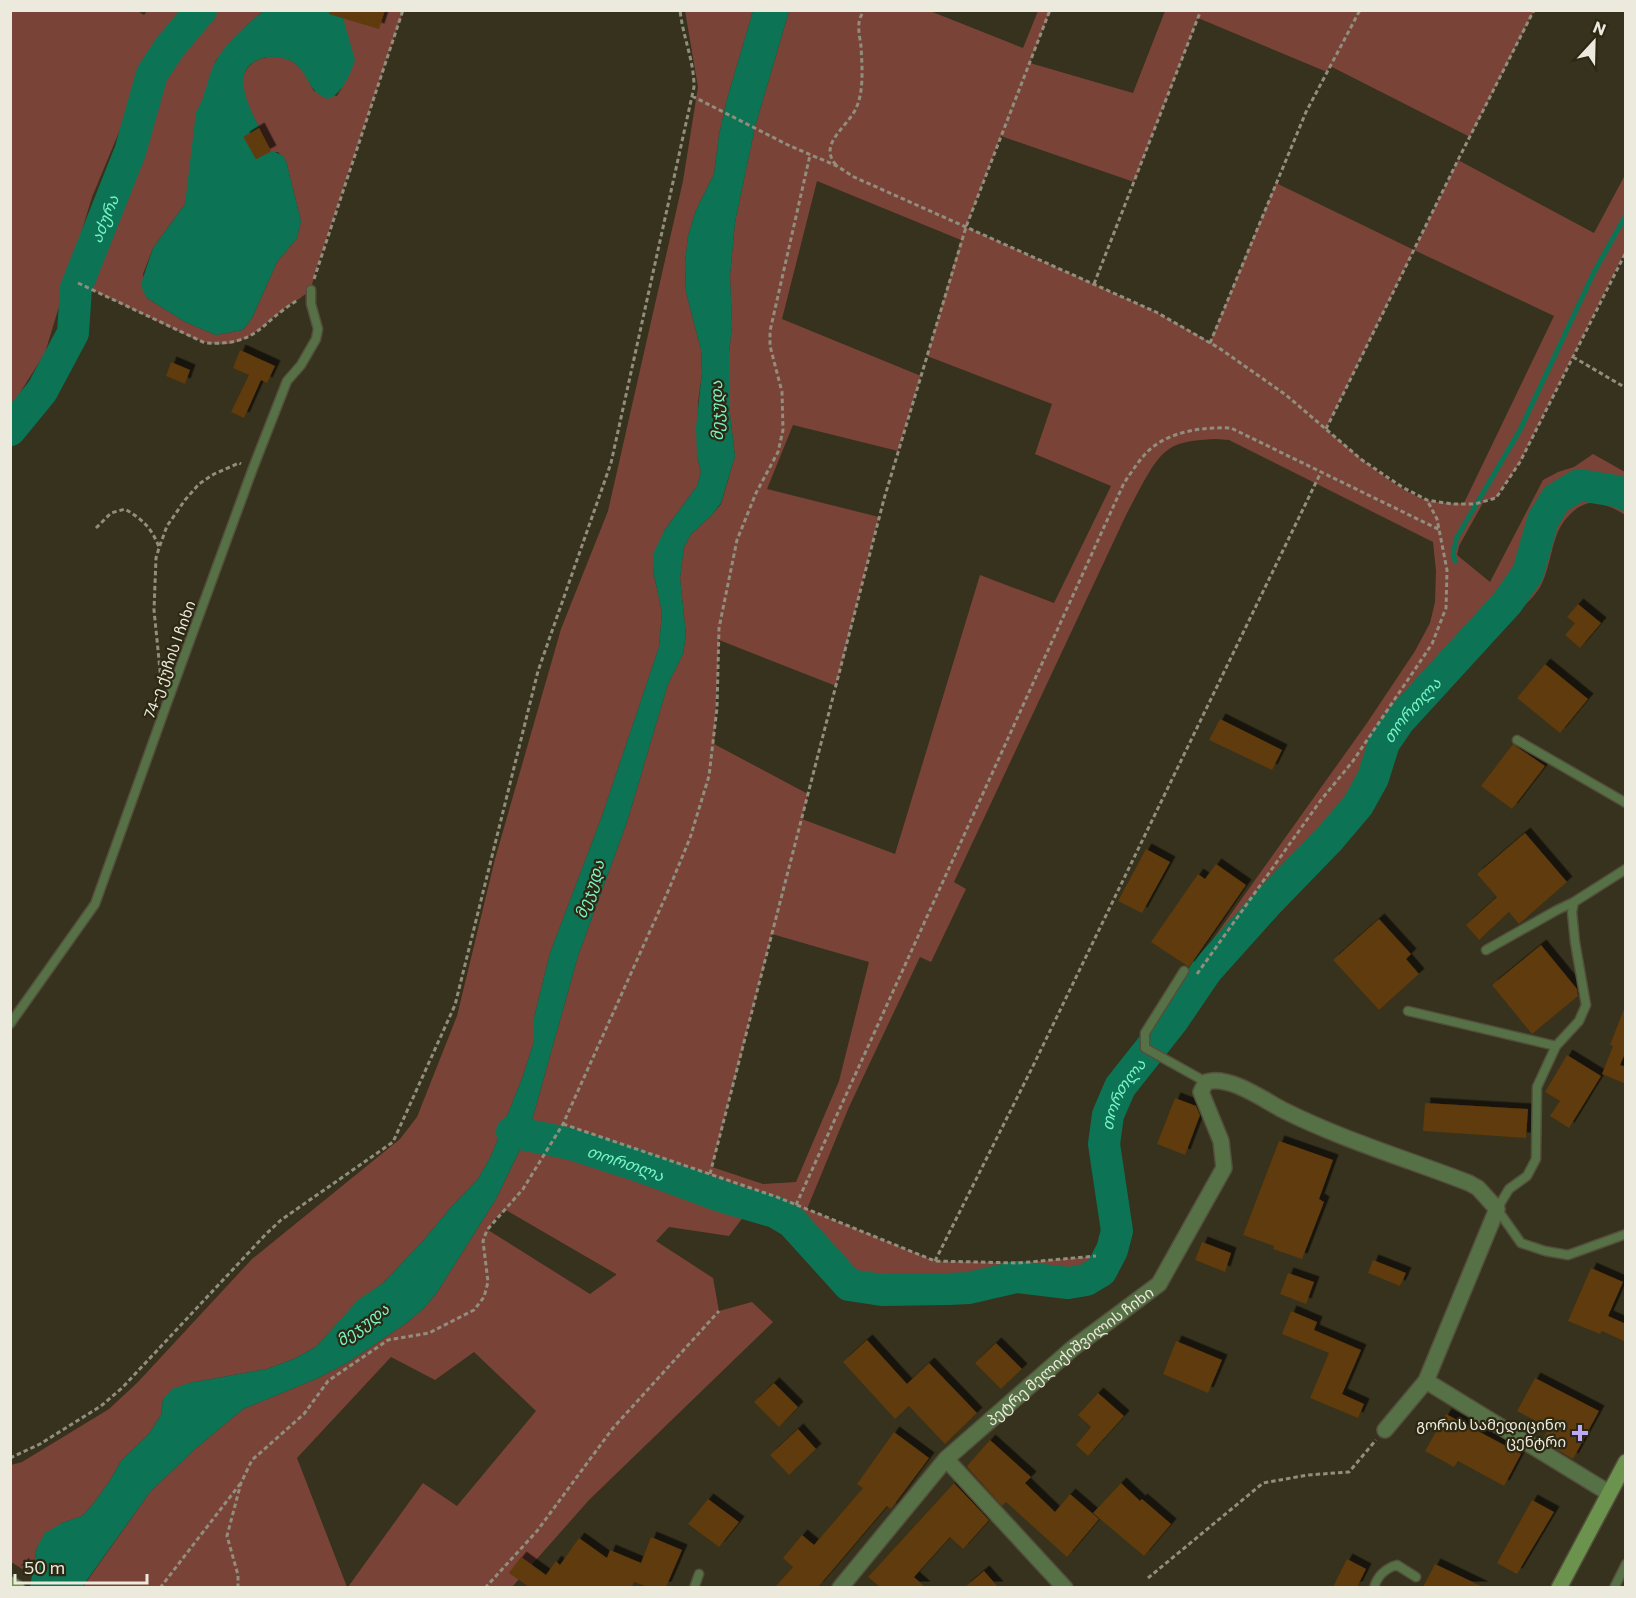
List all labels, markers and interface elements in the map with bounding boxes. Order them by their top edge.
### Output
north arrow [1564,12,1624,72]
text: N [1591,17,1609,39]
water label: აძურა [86,192,122,245]
water label: მეჯუდა [706,380,727,441]
street label: 74-ე ქუჩის I ჩიხი [139,598,200,721]
water label: თორთლა [1378,673,1444,746]
water label: მეჯუდა [570,857,609,921]
water label: თორთლა [1096,1054,1149,1132]
water label: თორთლა [585,1140,667,1184]
street label: პეტრე მელიქიშვილის ჩიხი [982,1283,1157,1429]
water label: მეჯუდა [332,1298,393,1350]
place label: გორის სამედიცინო ცენტრი [1416,1415,1566,1451]
marker: გორის სამედიცინო ცენტრი [1571,1424,1589,1442]
scale bar [15,1547,147,1585]
text: 50 m [24,1556,65,1578]

